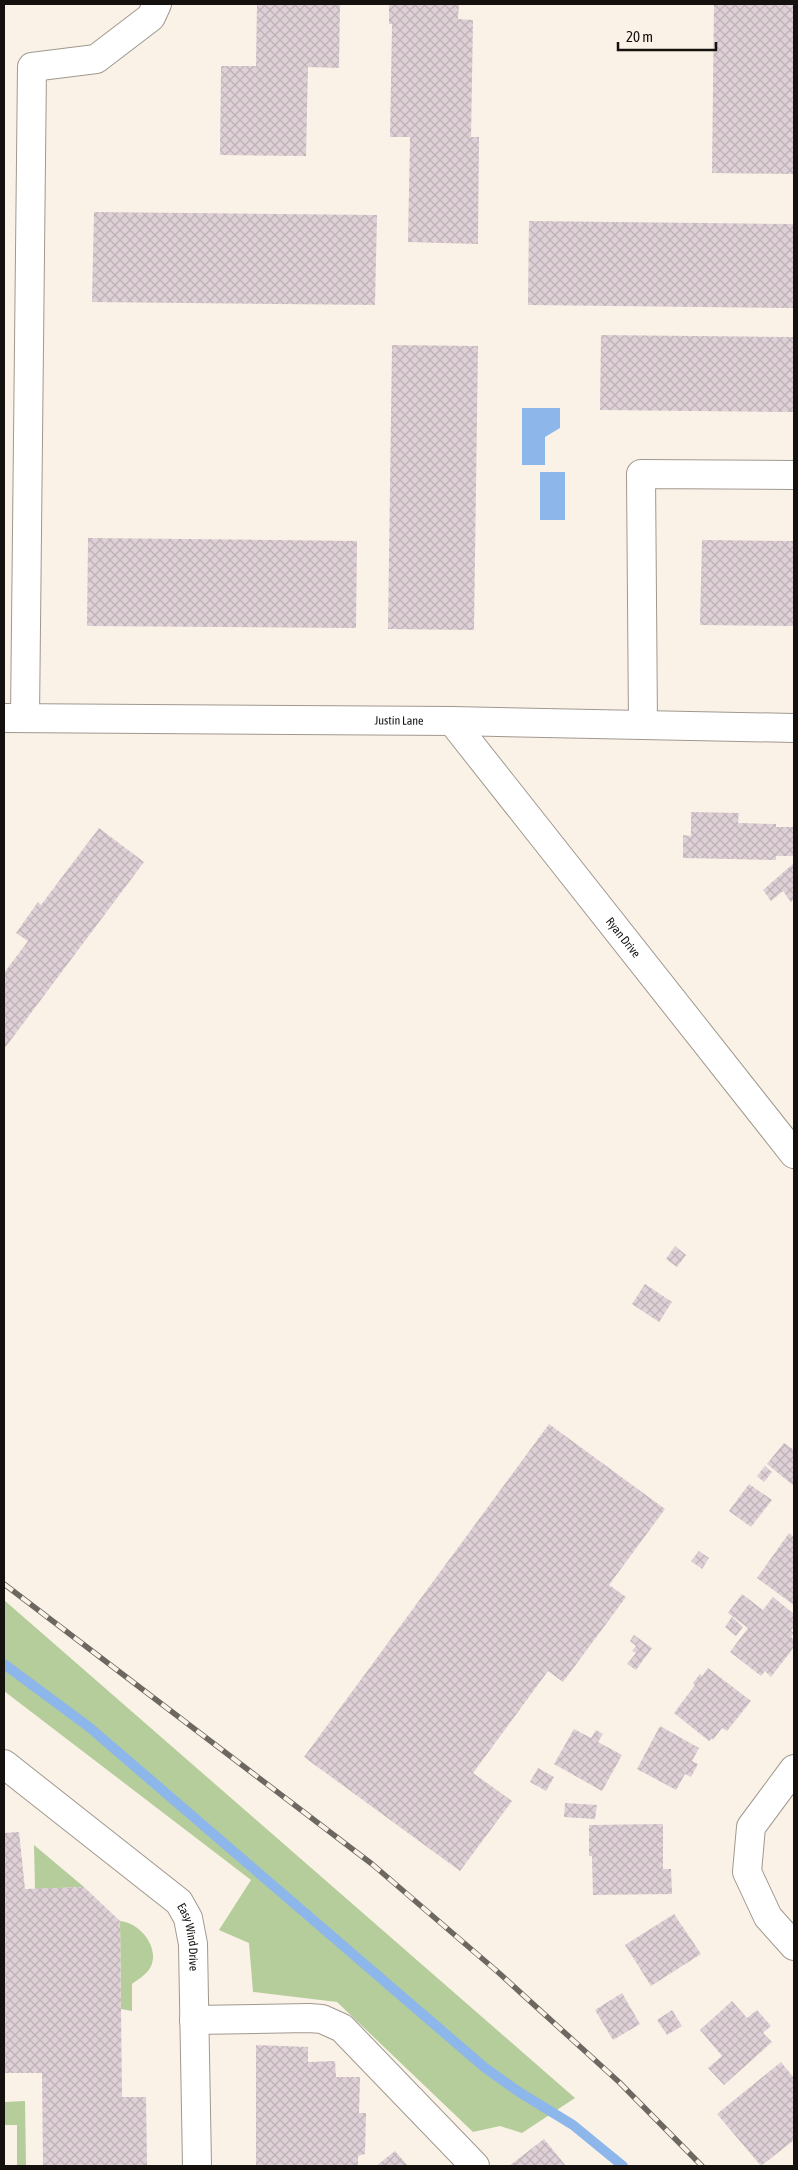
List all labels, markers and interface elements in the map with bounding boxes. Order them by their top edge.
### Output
scale bar [618,20,716,52]
text: 20 m [626,28,653,45]
street label: Justin Lane [374,713,424,728]
street label: Ryan Drive [603,915,643,960]
street label: Easy Wind Drive [174,1901,200,1971]

